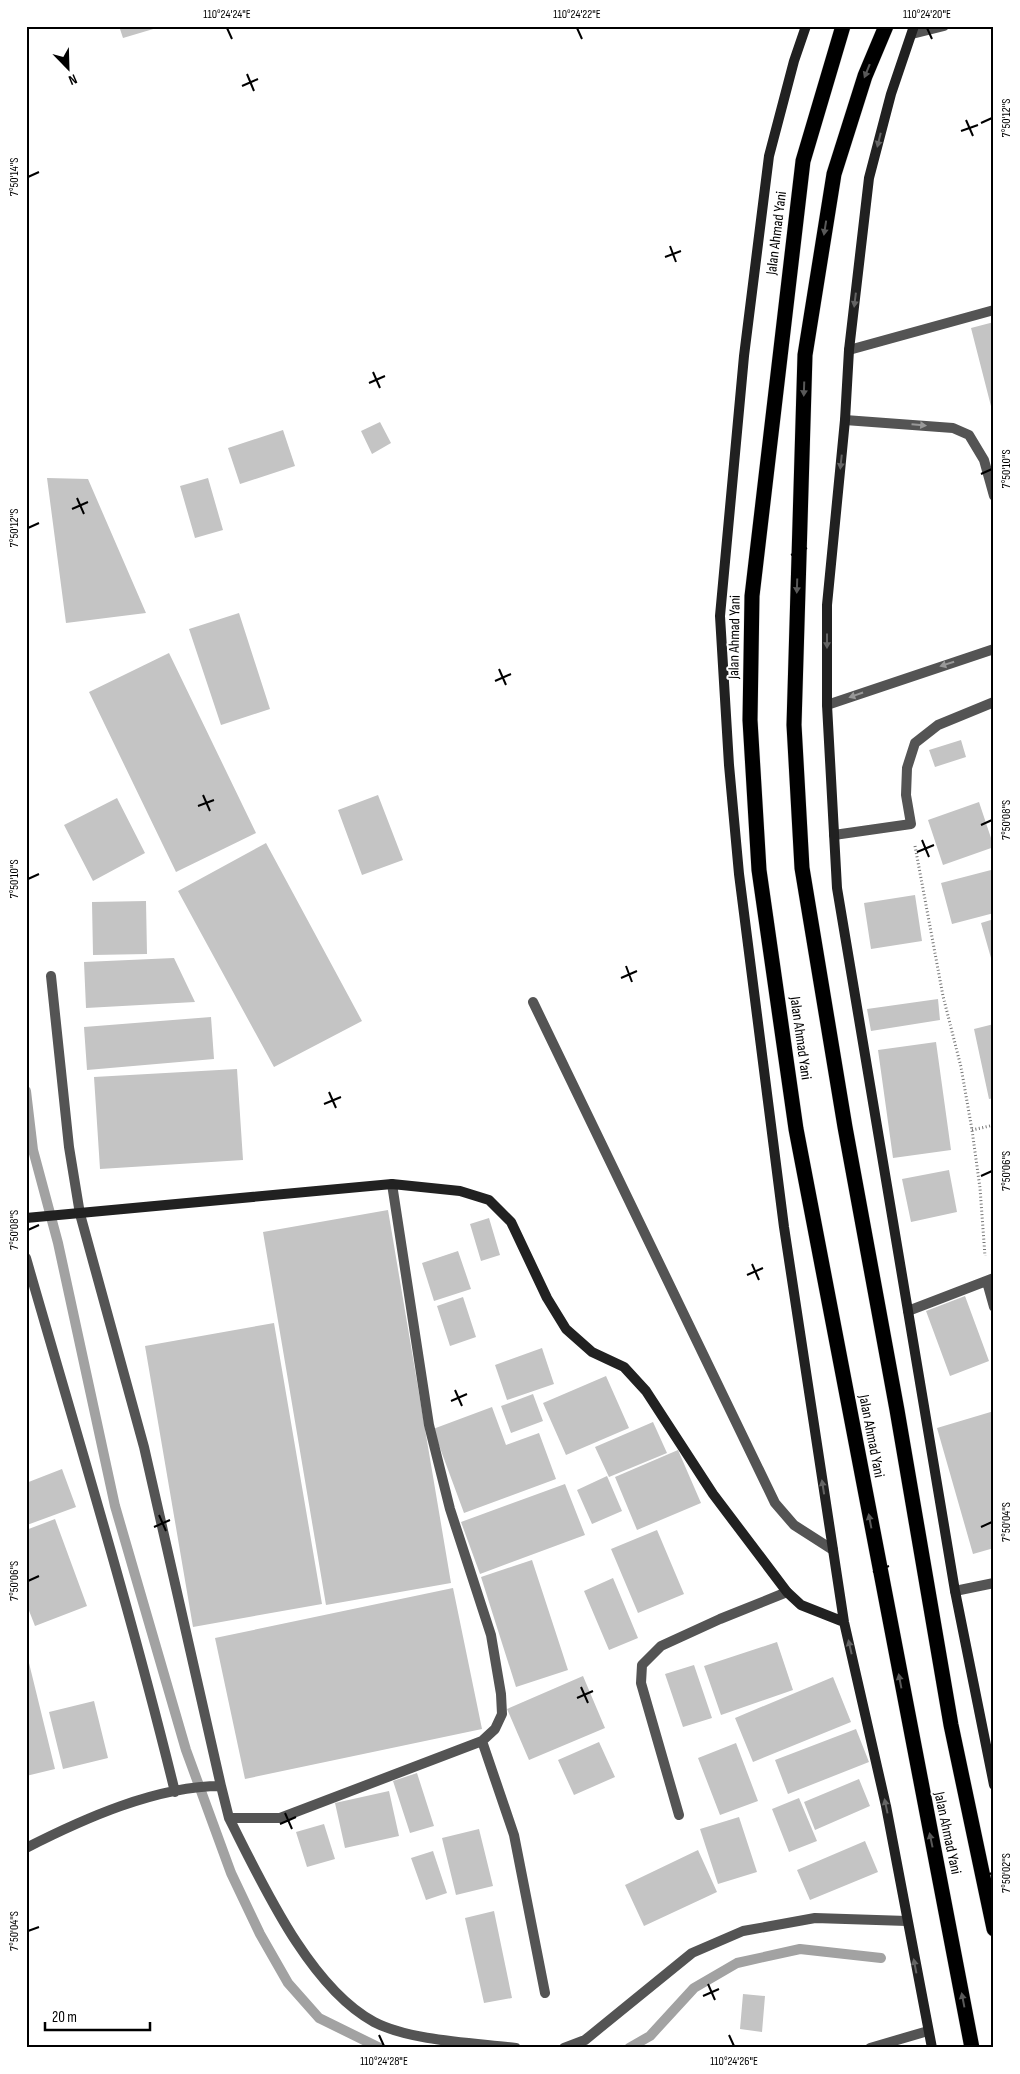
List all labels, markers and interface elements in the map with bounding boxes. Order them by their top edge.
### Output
text: 110°24'24"E [203,7,251,22]
text: 110°24'22"E [553,7,601,22]
text: 110°24'20"E [903,7,951,22]
north arrow [42,42,92,92]
one-way arrow [863,64,871,79]
text: N [66,70,80,89]
text: 7°50'12"S [999,99,1014,137]
one-way arrow [875,132,883,147]
text: 7°50'14"S [7,158,22,196]
street label: Jalan Ahmad Yani [762,190,791,277]
one-way arrow [821,220,829,236]
one-way arrow [851,292,859,308]
one-way arrow [800,381,808,397]
one-way arrow [911,421,927,429]
text: 7°50'10"S [999,449,1014,489]
one-way arrow [837,454,845,470]
text: 7°50'12"S [7,509,22,547]
one-way arrow [792,578,800,594]
street label: Jalan Ahmad Yani [724,595,745,680]
one-way arrow [823,633,831,649]
one-way arrow [940,661,955,669]
one-way arrow [848,692,863,699]
text: 7°50'08"S [999,800,1014,840]
text: 7°50'10"S [7,859,22,899]
street label: Jalan Ahmad Yani [785,994,816,1081]
text: 7°50'06"S [999,1151,1014,1191]
text: 7°50'08"S [7,1210,22,1250]
street label: Jalan Ahmad Yani [854,1392,889,1479]
one-way arrow [819,1479,827,1495]
text: 7°50'04"S [999,1502,1014,1542]
one-way arrow [866,1513,874,1529]
text: 7°50'06"S [7,1561,22,1601]
one-way arrow [846,1640,854,1655]
one-way arrow [896,1673,904,1689]
street label: Jalan Ahmad Yani [929,1789,966,1876]
one-way arrow [882,1798,890,1813]
one-way arrow [927,1832,935,1848]
text: 7°50'02"S [999,1853,1014,1893]
text: 7°50'04"S [7,1911,22,1951]
one-way arrow [911,1957,919,1973]
one-way arrow [959,1992,967,2007]
scale bar [45,1999,150,2031]
text: 20 m [52,2008,77,2027]
text: 110°24'28"E [360,2054,408,2069]
text: 110°24'26"E [710,2054,758,2069]

